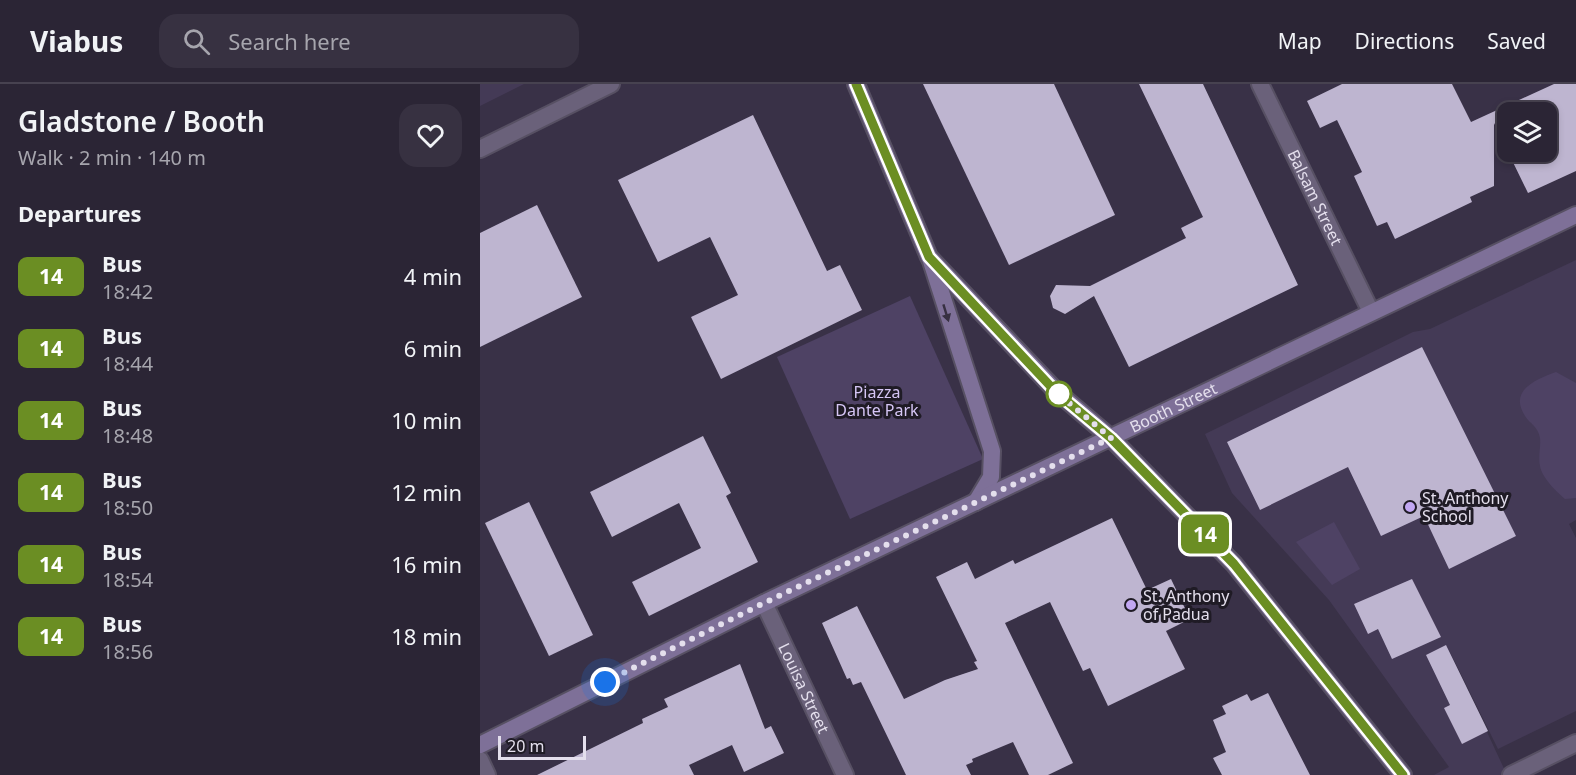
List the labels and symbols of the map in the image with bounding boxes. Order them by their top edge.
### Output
street label: Balsam Street [1282,146,1348,249]
one-way arrow [942,304,951,322]
street label: Booth Street [1126,377,1221,438]
park label: Piazza Dante Park [835,381,919,421]
unlabelled marker [1046,381,1072,407]
place label: St. Anthony School [1422,487,1509,527]
marker: St. Anthony School [1403,500,1417,514]
line badge: 14 [1178,514,1232,554]
place label: St. Anthony of Padua [1143,585,1230,625]
marker: St. Anthony of Padua [1124,598,1138,612]
street label: Louisa Street [773,639,835,737]
your location [590,667,620,697]
scale bar [498,733,586,760]

